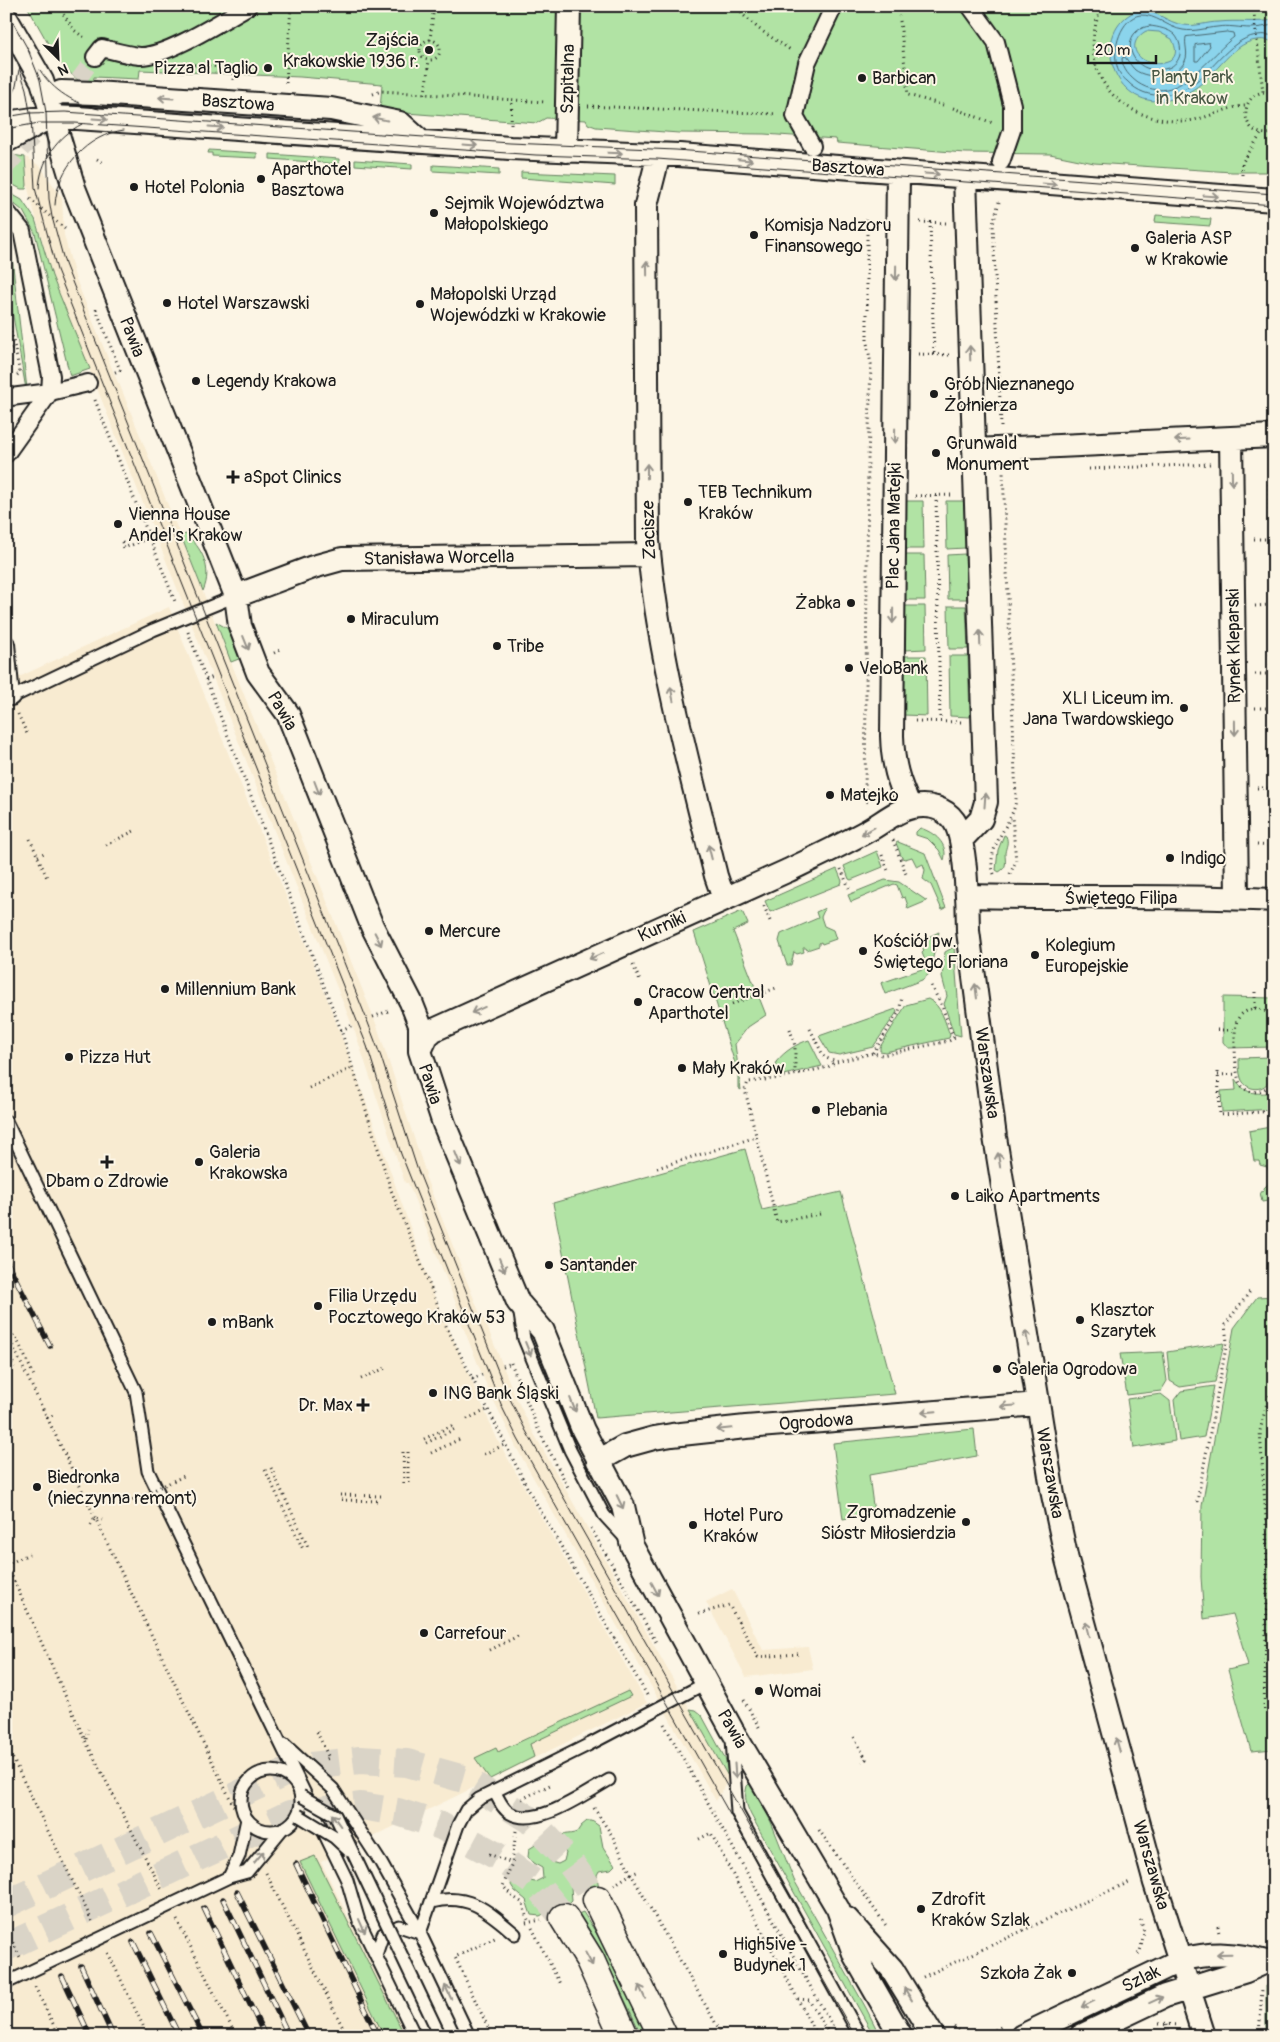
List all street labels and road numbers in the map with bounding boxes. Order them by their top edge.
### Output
street label: Szpitalna [556,44,580,114]
street label: Basztowa [201,89,275,117]
street label: Basztowa [811,154,885,182]
street label: Pawia [114,314,150,360]
street label: Plac Jana Matejki [881,462,907,590]
street label: Zacisze [636,500,662,560]
street label: Stanisława Worcella [363,545,515,571]
street label: Rynek Kleparski [1222,588,1246,704]
street label: Pawia [262,687,302,735]
street label: Świętego Filipa [1065,887,1177,910]
street label: Kurniki [634,906,690,948]
street label: Warszawska [969,1026,1005,1120]
street label: Pawia [413,1061,447,1107]
street label: Ogrodowa [778,1408,854,1436]
street label: Warszawska [1031,1426,1069,1520]
street label: Pawia [712,1705,752,1753]
street label: Warszawska [1127,1818,1175,1912]
street label: Szlak [1118,1960,1164,1998]

